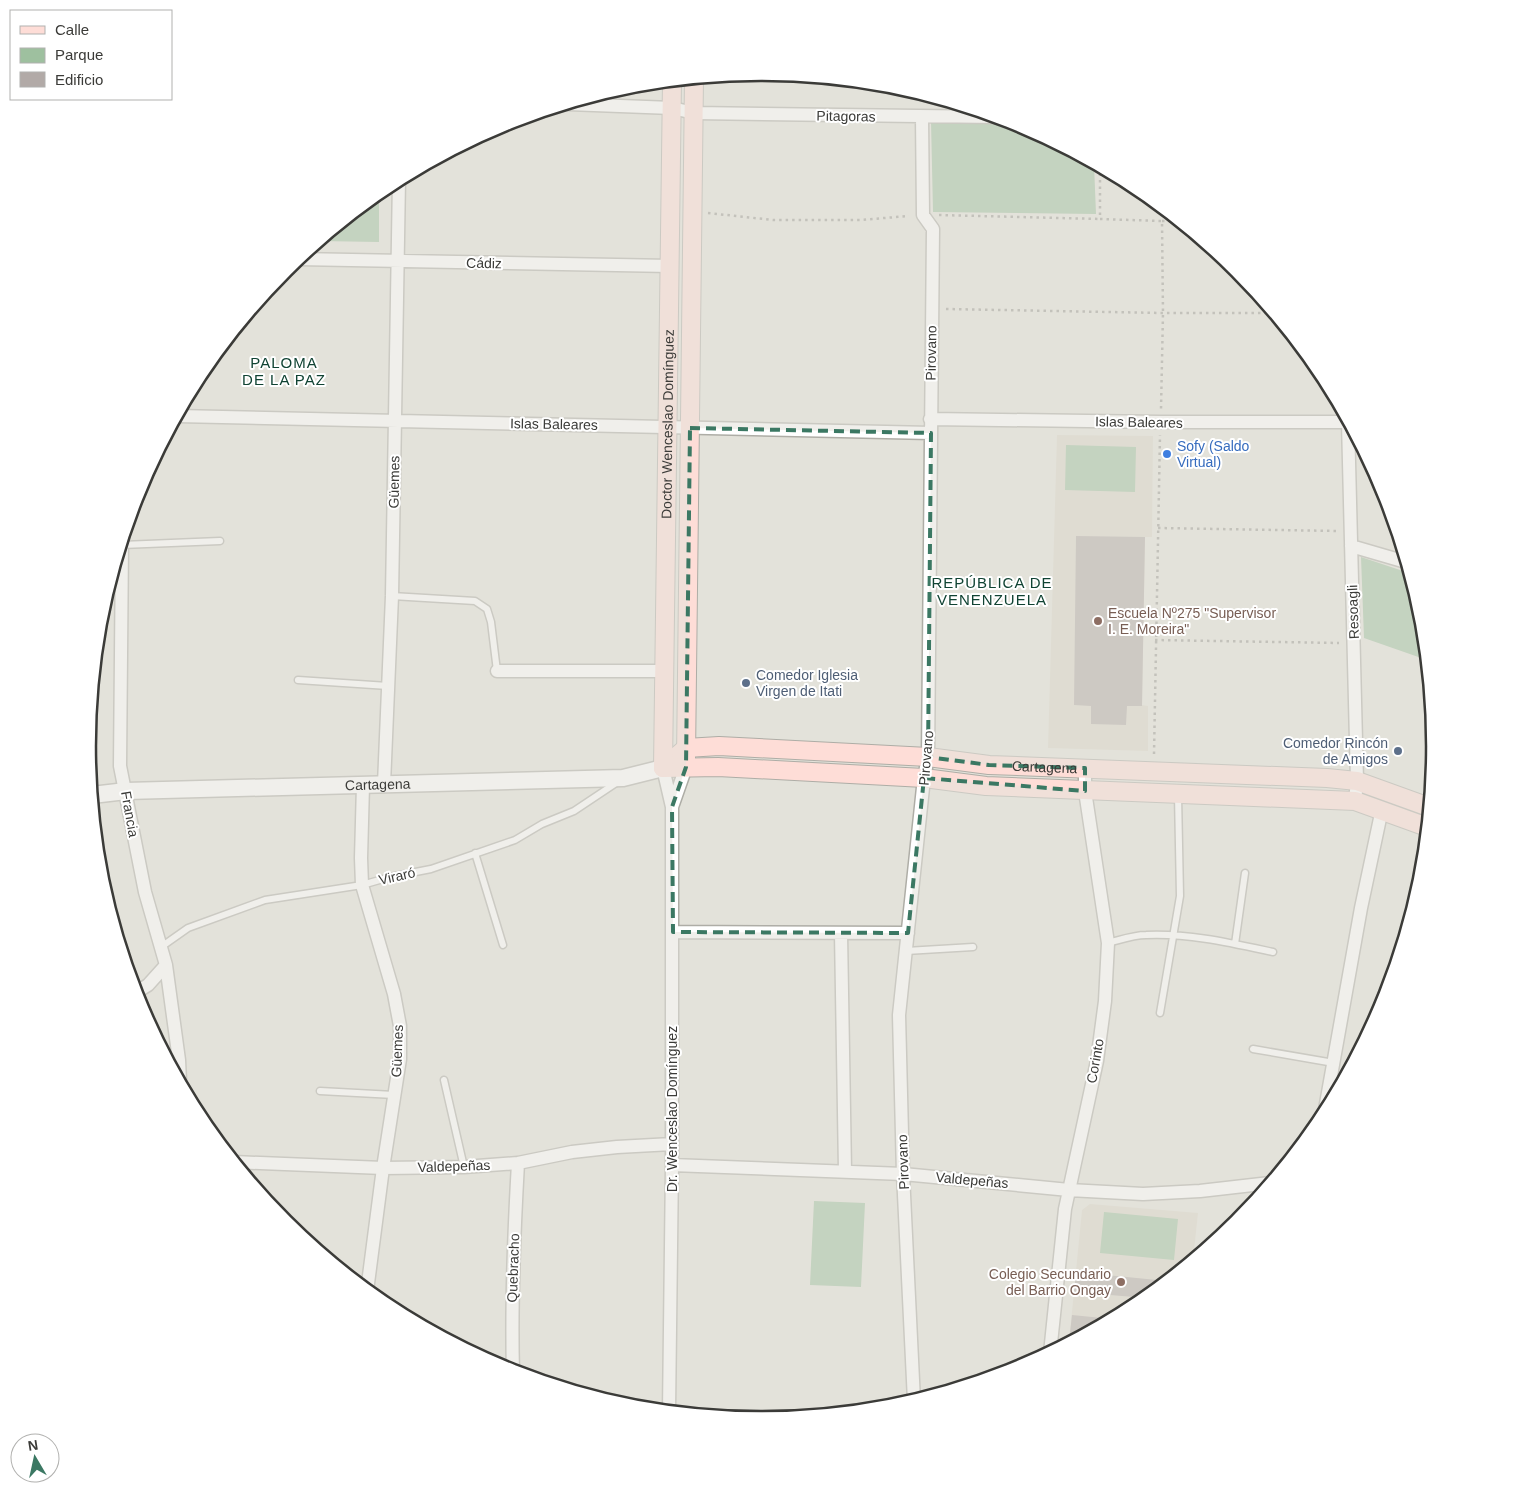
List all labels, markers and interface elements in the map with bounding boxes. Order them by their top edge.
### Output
legend [10,10,172,100]
text: Calle [55,21,89,38]
text: Parque [55,46,103,63]
text: Edificio [55,71,103,88]
street label: Pitagoras [816,107,876,125]
street label: Cádiz [466,255,502,271]
street label: Pirovano [923,325,939,381]
street label: Doctor Wenceslao Domínguez [658,329,677,519]
district label: PALOMA DE LA PAZ [242,354,326,388]
street label: Islas Baleares [1095,413,1183,431]
street label: Islas Baleares [510,415,598,433]
place label: Sofy (Saldo Virtual) [1177,438,1250,470]
marker: Sofy (Saldo Virtual) [1161,448,1173,460]
street label: Güemes [386,455,402,509]
district label: REPÚBLICA DE VENENZUELA [931,574,1053,608]
street label: Resoagli [1344,584,1362,640]
place label: Escuela Nº275 "Supervisor I. E. Moreira" [1108,605,1276,637]
marker: Escuela Nº275 "Supervisor I. E. Moreira" [1092,615,1104,627]
place label: Comedor Iglesia Virgen de Itati [756,667,858,699]
marker: Comedor Iglesia Virgen de Itati [740,677,752,689]
street label: Pirovano [916,730,936,786]
place label: Comedor Rincón de Amigos [1283,735,1388,767]
marker: Comedor Rincón de Amigos [1392,745,1404,757]
street label: Cartagena [1012,758,1078,776]
street label: Cartagena [345,776,411,793]
street label: Francia [118,790,142,839]
street label: Viraró [377,864,417,888]
street label: Güemes [388,1024,406,1078]
street label: Dr. Wenceslao Domínguez [664,1026,680,1192]
street label: Corinto [1083,1037,1107,1085]
street label: Pirovano [894,1134,912,1190]
street label: Valdepeñas [417,1157,491,1175]
street label: Valdepeñas [935,1169,1009,1191]
street label: Quebracho [504,1233,522,1303]
place label: Colegio Secundario del Barrio Ongay [989,1266,1111,1298]
marker: Colegio Secundario del Barrio Ongay [1115,1276,1127,1288]
north arrow [10,1433,60,1483]
text: N [27,1436,39,1454]

